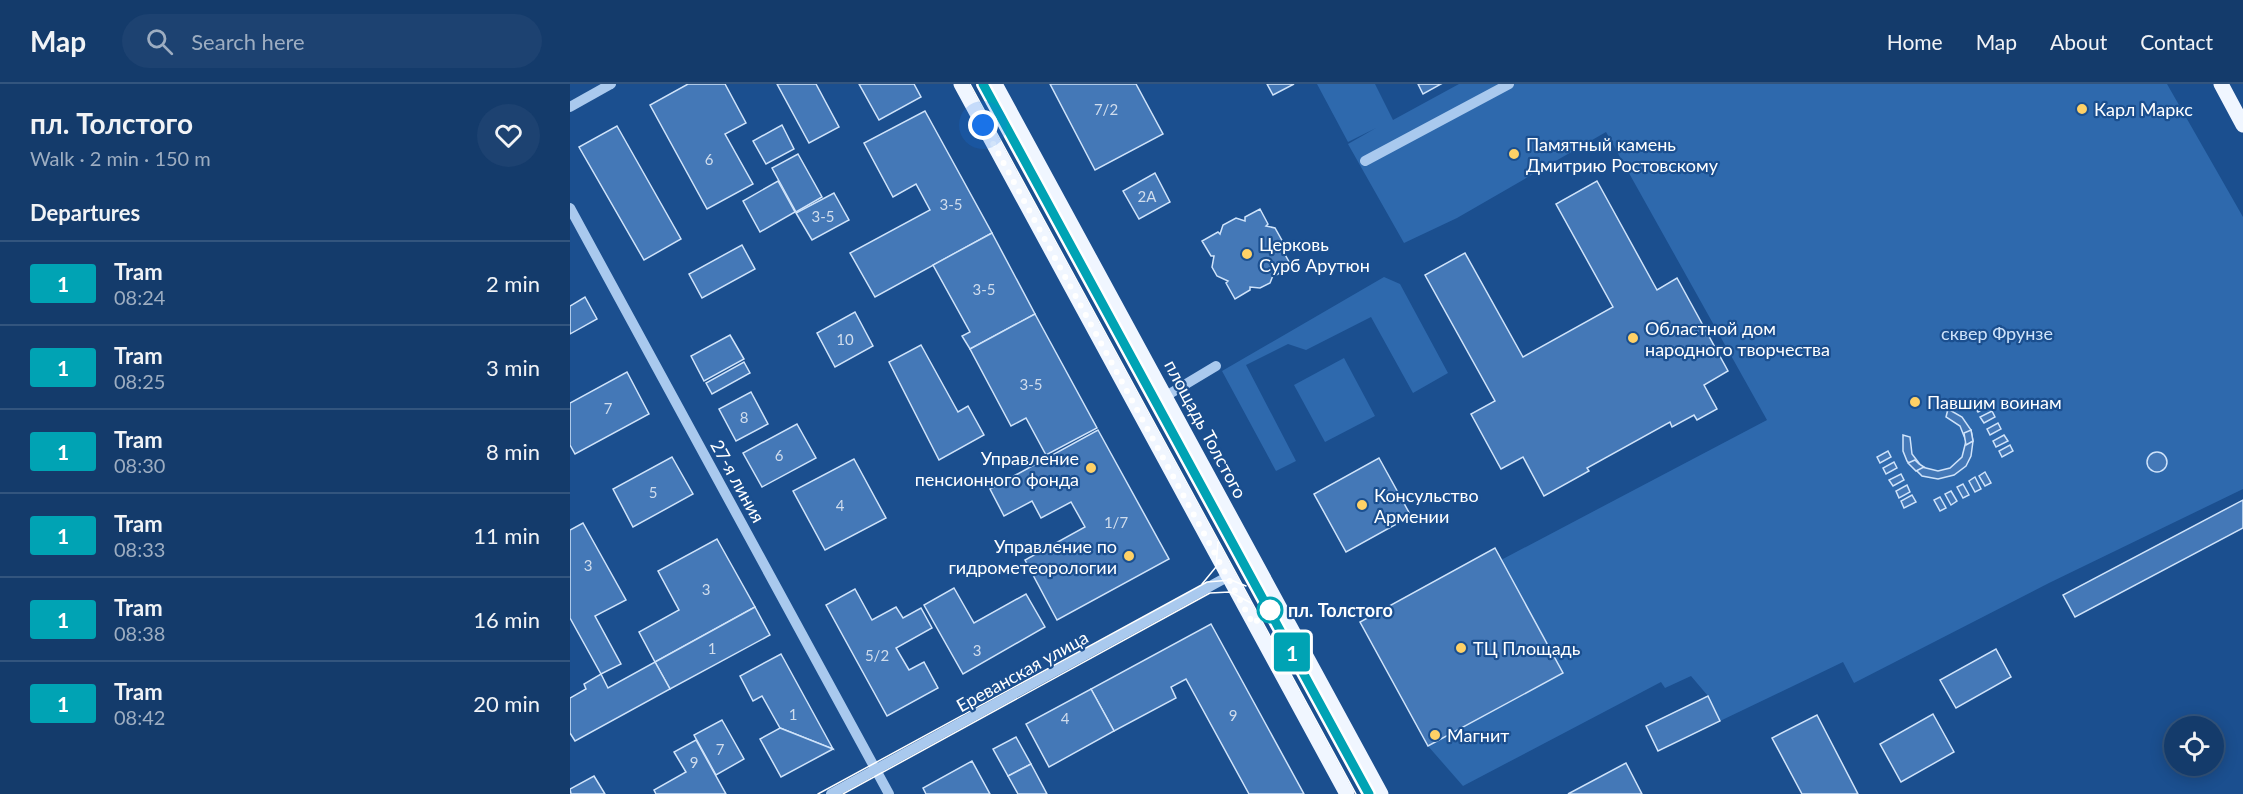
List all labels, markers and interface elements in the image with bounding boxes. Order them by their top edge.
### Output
search box [122,14,542,68]
text: Map [30,24,86,58]
icon: search [143,25,176,58]
text: Search here [191,28,305,55]
text: Home [1887,29,1943,54]
text: Map [1976,29,2017,54]
text: About [2050,29,2107,54]
text: Contact [2140,29,2213,54]
place label: Карл Маркс [2094,98,2193,120]
house number: 7/2 [1094,100,1118,118]
marker: Карл Маркс [2075,102,2089,116]
button: heart [477,104,540,167]
text: пл. Толстого [30,106,193,140]
your location [968,110,998,140]
place label: Памятный камень Дмитрию Ростовскому [1526,133,1719,176]
text: Walk · 2 min · 150 m [30,146,211,170]
marker: Памятный камень Дмитрию Ростовскому [1507,147,1521,161]
house number: 6 [705,150,714,168]
house number: 2А [1138,187,1157,205]
house number: 3-5 [940,195,962,213]
text: Departures [30,199,140,226]
house number: 3-5 [812,207,834,225]
place label: Церковь Сурб Арутюн [1259,233,1370,276]
marker: Церковь Сурб Арутюн [1240,247,1254,261]
text: Tram [114,258,163,285]
text: 2 min [486,270,540,297]
text: 1 [57,271,69,296]
house number: 3-5 [973,280,995,298]
text: 08:24 [114,285,165,309]
place label: Областной дом народного творчества [1645,317,1830,360]
park label: сквер Фрунзе [1941,322,2053,344]
house number: 10 [836,330,854,348]
marker: Областной дом народного творчества [1626,331,1640,345]
text: Tram [114,342,163,369]
text: 3 min [486,354,540,381]
text: 1 [57,355,69,380]
street label: площадь Толстого [1160,356,1252,502]
text: 08:25 [114,369,165,393]
house number: 3-5 [1020,375,1042,393]
place label: Павшим воинам [1927,391,2062,413]
marker: Павшим воинам [1908,395,1922,409]
house number: 7 [604,399,613,417]
house number: 8 [740,408,748,426]
text: Tram [114,426,163,453]
street label: 27-я линия [706,436,770,526]
text: 8 min [486,438,540,465]
text: 1 [57,439,69,464]
house number: 6 [775,446,784,464]
place label: Управление пенсионного фонда [915,447,1079,490]
text: 08:30 [114,453,165,477]
marker: Управление пенсионного фонда [1084,461,1098,475]
house number: 5 [649,483,657,501]
place label: Консульство Армении [1374,484,1479,527]
house number: 4 [836,496,845,514]
marker: Консульство Армении [1355,498,1369,512]
text: Tram [114,510,163,537]
house number: 1/7 [1104,513,1128,531]
text: 11 min [473,522,540,549]
text: 1 [57,523,69,548]
place label: Управление по гидрометеорологии [948,535,1117,578]
text: 08:33 [114,537,165,561]
marker: Управление по гидрометеорологии [1122,549,1136,563]
house number: 3 [584,556,592,574]
house number: 3 [702,580,710,598]
text: Tram [114,594,163,621]
marker: пл. Толстого [1257,597,1283,623]
place label: пл. Толстого [1288,599,1393,621]
text: 16 min [473,606,540,633]
text: 1 [57,607,69,632]
text: 08:38 [114,621,165,645]
street label: Ереванская улица [952,626,1092,716]
line badge: 1 [1272,632,1312,672]
place label: ТЦ Площадь [1473,637,1581,659]
house number: 1 [708,639,716,657]
text: 1 [1286,640,1298,665]
house number: 3 [973,641,981,659]
marker: ТЦ Площадь [1454,641,1468,655]
house number: 5/2 [865,646,889,664]
text: Tram [114,678,163,705]
text: 20 min [473,690,540,717]
text: 1 [57,691,69,716]
text: 08:42 [114,705,165,729]
house number: 1 [789,705,797,723]
house number: 9 [1229,706,1237,724]
house number: 4 [1061,709,1070,727]
map controls [2164,716,2224,776]
button: locate [2164,716,2224,776]
place label: Магнит [1447,724,1509,746]
marker: Магнит [1428,728,1442,742]
house number: 7 [716,740,725,758]
house number: 9 [690,753,698,771]

